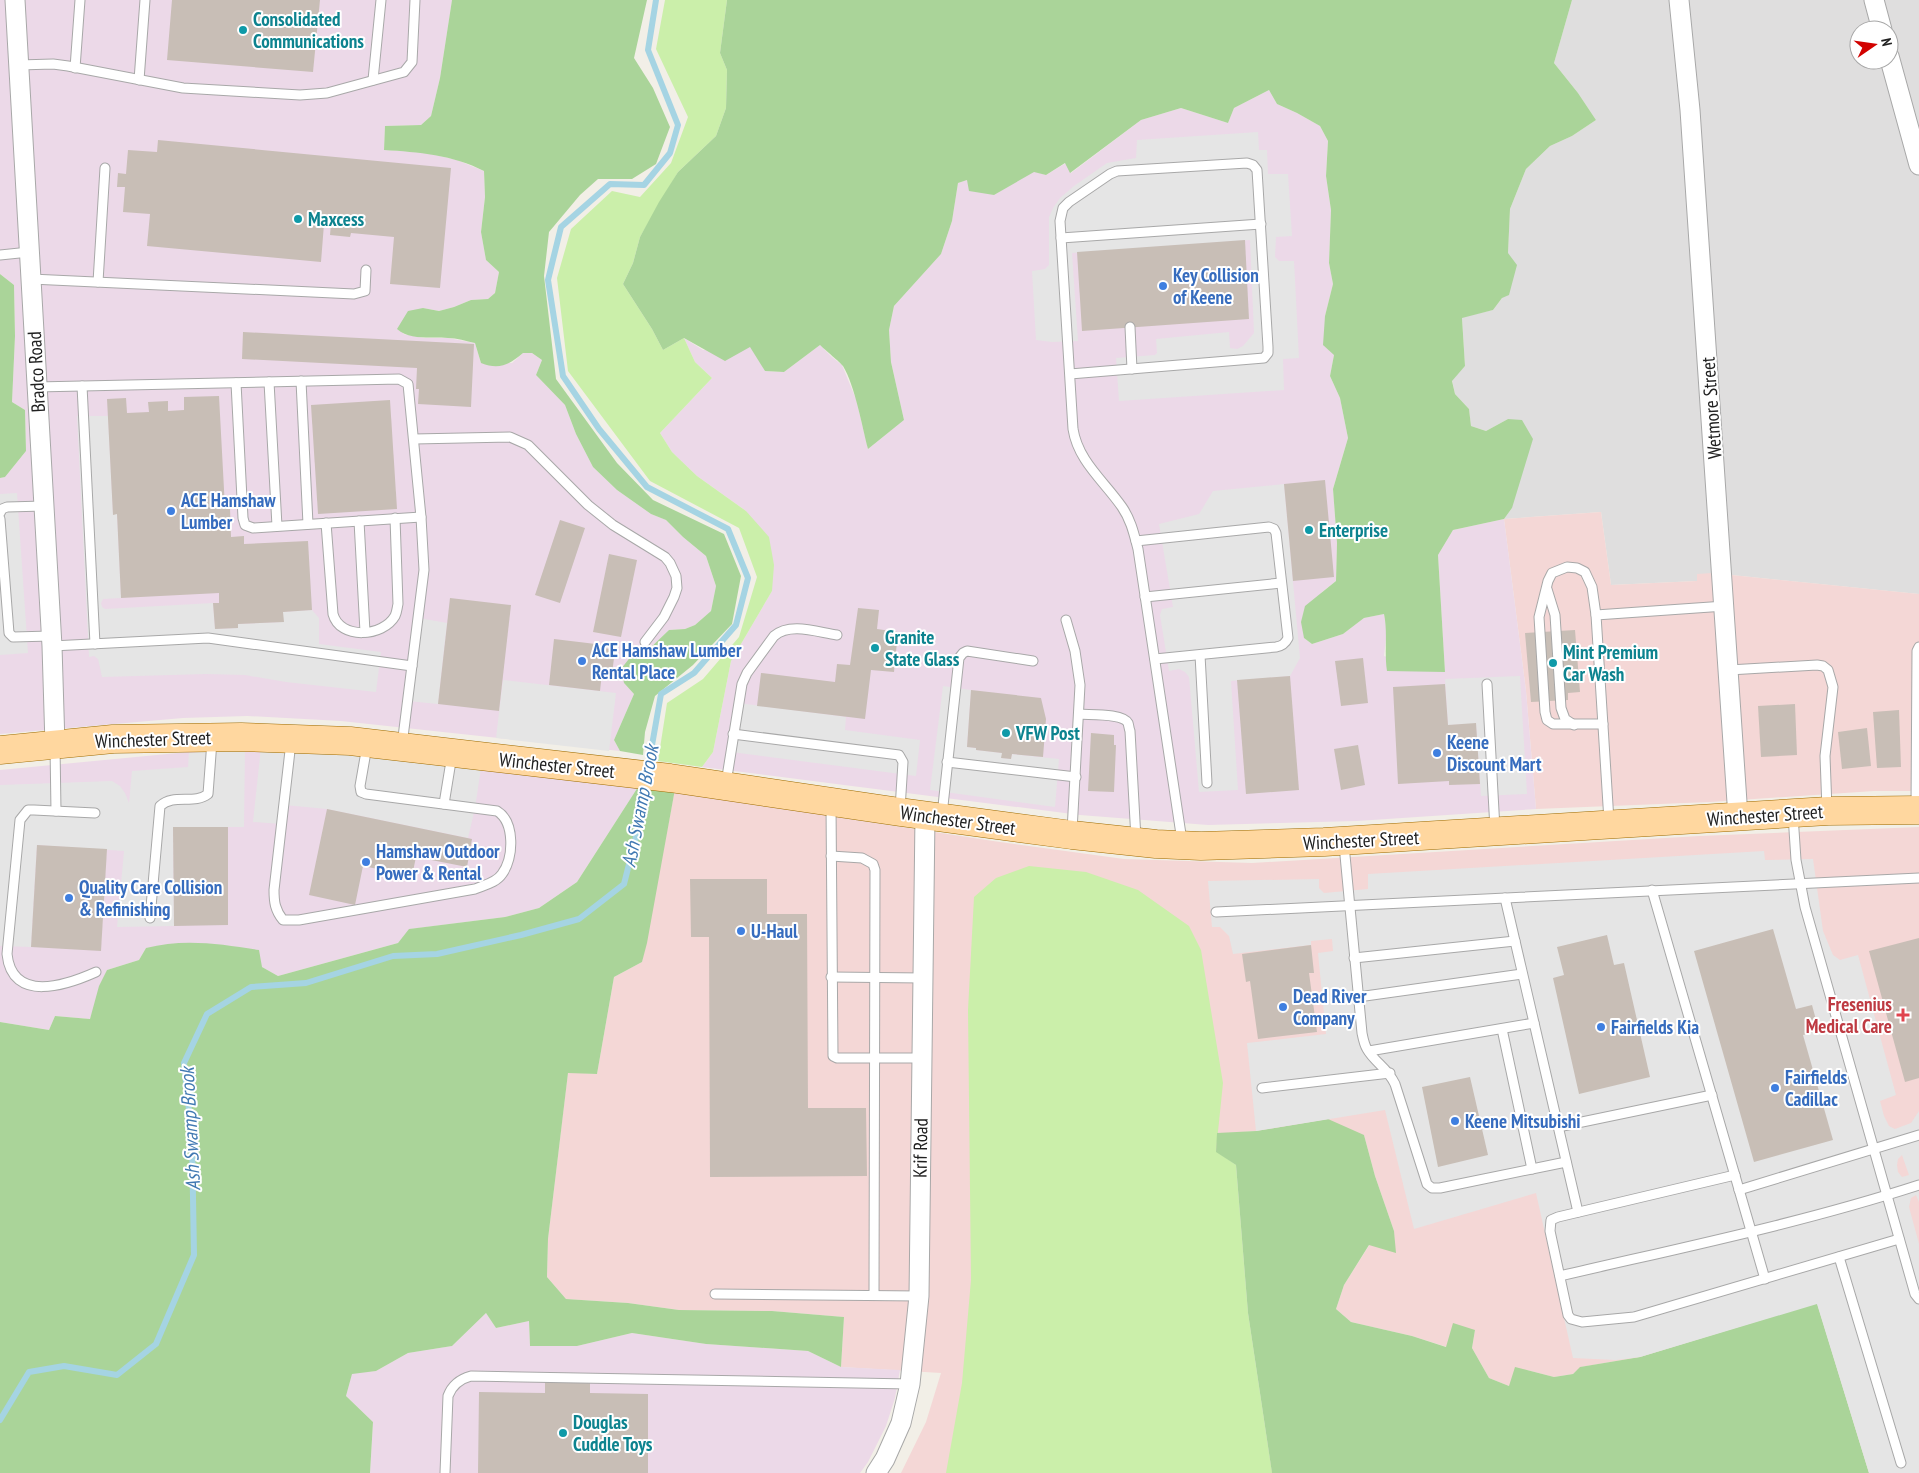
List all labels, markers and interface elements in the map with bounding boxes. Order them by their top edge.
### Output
place label: Consolidated Communications [253,7,364,53]
north arrow [1849,20,1899,70]
marker: Consolidated Communications [237,24,249,36]
text: N [1877,36,1896,48]
place label: Maxcess [308,207,365,231]
marker: Maxcess [292,213,304,225]
place label: Key Collision of Keene [1173,263,1259,309]
marker: Key Collision of Keene [1157,280,1169,292]
street label: Bradco Road [22,331,50,413]
street label: Wetmore Street [1695,355,1727,460]
place label: ACE Hamshaw Lumber [180,488,276,534]
marker: ACE Hamshaw Lumber [165,505,177,517]
place label: Enterprise [1319,518,1388,542]
marker: Enterprise [1303,524,1315,536]
place label: Granite State Glass [885,625,960,671]
place label: ACE Hamshaw Lumber Rental Place [591,638,742,684]
place label: Mint Premium Car Wash [1563,640,1658,686]
marker: Granite State Glass [869,642,881,654]
marker: ACE Hamshaw Lumber Rental Place [576,655,588,667]
marker: Mint Premium Car Wash [1547,657,1559,669]
place label: VFW Post [1015,721,1080,745]
street label: Winchester Street [95,725,212,753]
marker: VFW Post [1000,727,1012,739]
place label: Keene Discount Mart [1447,730,1542,776]
water label: Ash Swamp Brook [615,741,665,869]
street label: Winchester Street [498,747,617,783]
marker: Keene Discount Mart [1431,747,1443,759]
street label: Winchester Street [1706,799,1825,831]
street label: Winchester Street [899,800,1018,840]
street label: Winchester Street [1302,825,1420,855]
place label: Hamshaw Outdoor Power & Rental [376,839,500,885]
marker: Hamshaw Outdoor Power & Rental [360,856,372,868]
place label: Quality Care Collision & Refinishing [79,875,222,921]
marker: Quality Care Collision & Refinishing [63,892,75,904]
place label: U-Haul [751,919,798,943]
marker: U-Haul [735,925,747,937]
place label: Dead River Company [1293,984,1367,1030]
place label: Fresenius Medical Care [1806,992,1892,1038]
marker: Dead River Company [1277,1001,1289,1013]
marker: Fresenius Medical Care [1896,1008,1910,1022]
place label: Fairfields Kia [1611,1015,1699,1039]
marker: Fairfields Kia [1595,1021,1607,1033]
water label: Ash Swamp Brook [174,1064,206,1191]
place label: Fairfields Cadillac [1785,1065,1848,1111]
marker: Fairfields Cadillac [1769,1082,1781,1094]
place label: Keene Mitsubishi [1465,1109,1581,1133]
marker: Keene Mitsubishi [1449,1115,1461,1127]
street label: Krif Road [907,1118,933,1178]
place label: Douglas Cuddle Toys [573,1410,653,1456]
marker: Douglas Cuddle Toys [557,1427,569,1439]

